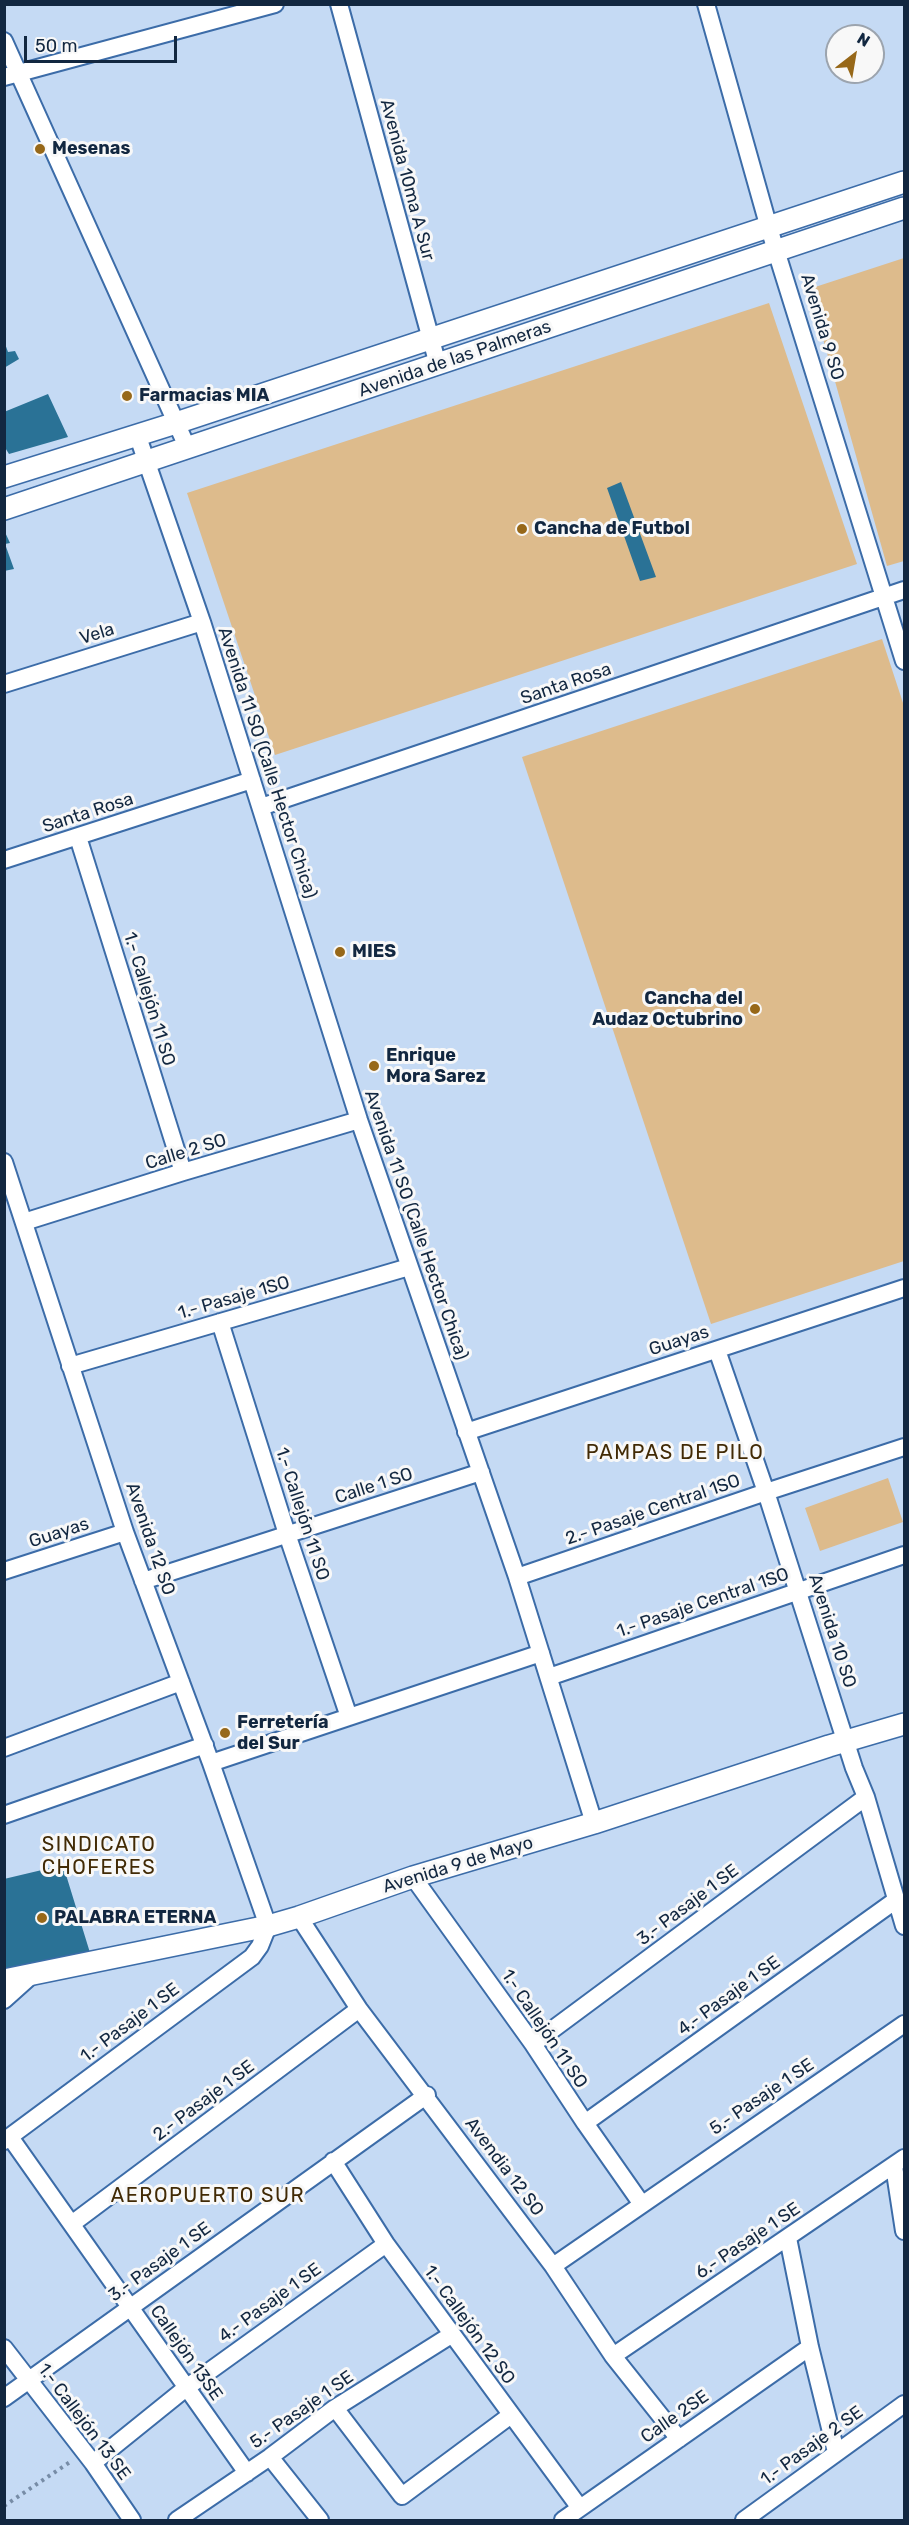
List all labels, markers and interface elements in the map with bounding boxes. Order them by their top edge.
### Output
scale bar [27,24,180,62]
north arrow [825,24,885,84]
text: N [854,29,873,51]
text: 50 m [35,35,78,57]
street label: Avenida 10ma A Sur [375,97,439,263]
place label: Mesenas [52,138,130,160]
marker: Mesenas [33,142,47,156]
street label: Avenida 9 SO [796,271,848,383]
street label: Avenida de las Palmeras [356,316,554,402]
place label: Farmacias MIA [139,385,269,407]
marker: Farmacias MIA [120,389,134,403]
place label: Cancha de Futbol [534,518,690,540]
marker: Cancha de Futbol [515,522,529,536]
street label: Vela [77,619,117,649]
street label: Avenida 11 SO (Calle Hector Chica) [213,625,321,901]
street label: Santa Rosa [518,658,614,710]
street label: Santa Rosa [40,788,136,838]
street label: 1.- Callejón 11 SO [118,930,180,1068]
place label: MIES [352,941,396,963]
marker: MIES [333,945,347,959]
place label: Cancha del Audaz Octubrino [592,988,743,1030]
marker: Cancha del Audaz Octubrino [748,1002,762,1016]
place label: Enrique Mora Sarez [386,1045,486,1088]
marker: Enrique Mora Sarez [367,1059,381,1073]
street label: Avenida 11 SO (Calle Hector Chica) [360,1087,472,1363]
street label: Calle 2 SO [143,1129,229,1175]
street label: 1.- Pasaje 1SO [176,1272,292,1324]
street label: Guayas [646,1321,712,1361]
district label: PAMPAS DE PILO [586,1441,764,1465]
street label: 1.- Callejón 11 SO [270,1445,334,1583]
street label: Calle 1 SO [332,1463,416,1509]
street label: 2.- Pasaje Central 1SO [563,1470,743,1550]
street label: Avenida 12 SO [121,1480,179,1598]
street label: Guayas [26,1513,92,1553]
street label: 1.- Pasaje Central 1SO [614,1563,792,1643]
street label: Avenida 10 SO [803,1571,861,1691]
place label: Ferretería del Sur [237,1712,329,1754]
marker: Ferretería del Sur [218,1726,232,1740]
street label: Avenida 9 de Mayo [380,1832,536,1898]
district label: SINDICATO CHOFERES [42,1833,156,1880]
street label: 3.- Pasaje 1 SE [633,1860,743,1950]
place label: PALABRA ETERNA [54,1907,216,1929]
marker: PALABRA ETERNA [35,1911,49,1925]
street label: 4.- Pasaje 1 SE [673,1952,785,2040]
street label: 1.- Callejón 11 SO [496,1966,592,2092]
street label: 1.- Pasaje 1 SE [76,1979,184,2067]
street label: 5.- Pasaje 1 SE [706,2054,818,2140]
street label: 2.- Pasaje 1 SE [149,2056,259,2146]
street label: Avendia 12 SO [460,2114,548,2220]
district label: AEROPUERTO SUR [111,2184,305,2208]
street label: 6.- Pasaje 1 SE [692,2198,804,2284]
street label: 3.- Pasaje 1 SE [105,2218,215,2306]
street label: 4.- Pasaje 1 SE [214,2259,326,2347]
street label: 1.- Callejón 12 SO [419,2261,519,2389]
street label: Callejón 13SE [145,2301,227,2405]
street label: 1.- Callejón 13 SE [33,2359,135,2485]
street label: 5.- Pasaje 1 SE [246,2366,358,2454]
street label: Calle 2SE [637,2386,713,2448]
street label: 1.- Pasaje 2 SE [757,2402,867,2490]

